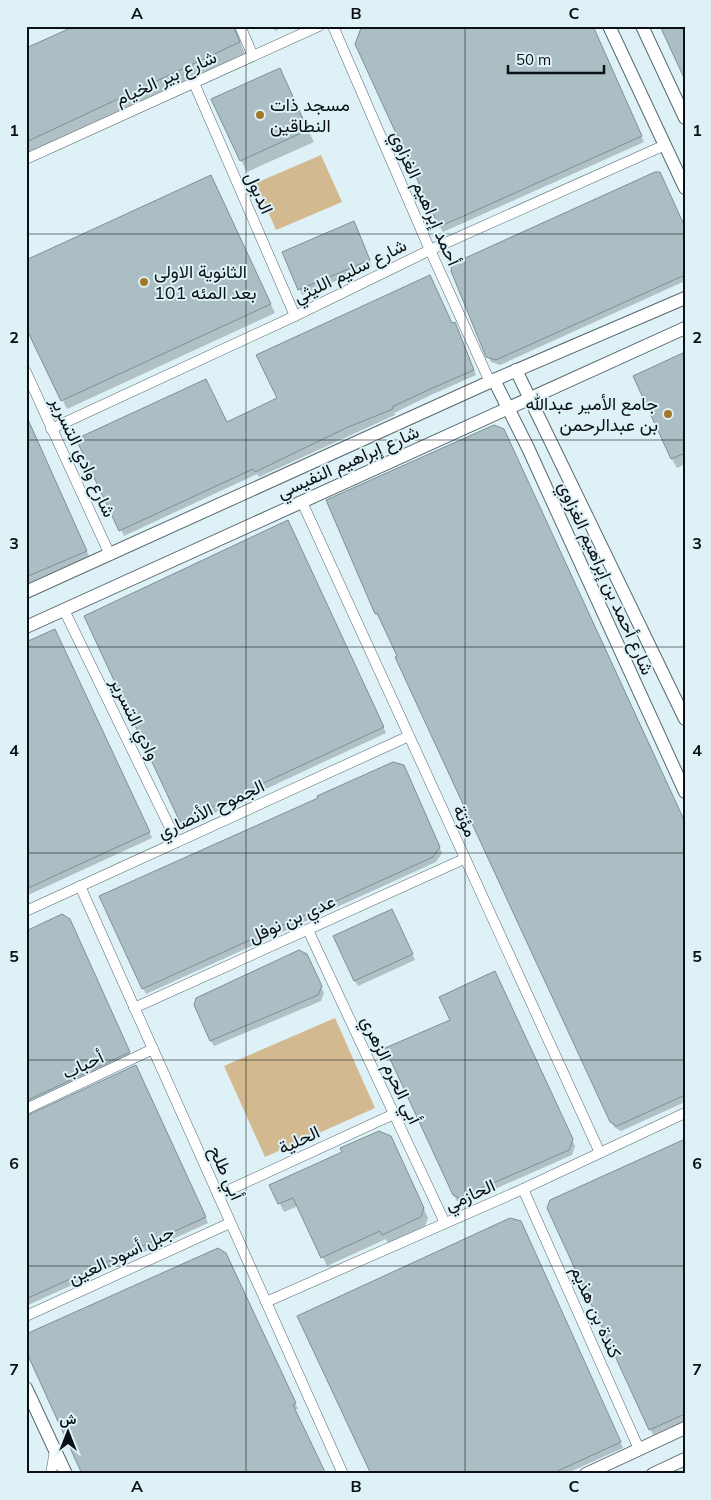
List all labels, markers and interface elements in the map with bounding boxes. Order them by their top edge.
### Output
text: A [131,3,143,23]
text: B [350,3,362,23]
text: C [569,3,580,23]
scale bar [508,42,605,74]
street label: شارع بير الخيام [112,45,220,111]
text: 50 m [516,50,551,69]
place label: مسجد ذات النطاقين [270,93,350,137]
marker: مسجد ذات النطاقين [254,109,266,121]
text: 1 [9,120,19,140]
text: 1 [692,120,702,140]
street label: أحمد إبراهيم الغزاوي [382,127,466,271]
street label: الدبول [240,168,279,217]
street label: شارع سليم الليثي [289,233,412,311]
place label: الثانوية الاولى بعد المئه 101 [154,260,256,304]
marker: الثانوية الاولى بعد المئه 101 [138,276,150,288]
text: 2 [9,327,19,347]
text: 2 [692,327,702,347]
street label: شارع وادي التسرير [41,392,121,522]
place label: جامع الأمير عبدالله بن عبدالرحمن [525,392,658,436]
marker: جامع الأمير عبدالله بن عبدالرحمن [662,408,674,420]
street label: شارع إبراهيم النفيسي [273,420,424,507]
street label: شارع أحمد بن إبراهيم الغزاوي [550,477,660,680]
text: 3 [9,533,19,553]
text: 3 [692,533,702,553]
street label: وادي التسرير [102,673,165,766]
text: 4 [9,740,19,760]
text: 4 [692,740,702,760]
street label: الجموح الأنصاري [154,774,270,847]
street label: مؤتة [448,801,483,841]
street label: عدي بن نوفل [245,889,340,952]
text: 5 [9,946,19,966]
text: 5 [692,946,702,966]
street label: أبي الحرم الزهري [353,1012,427,1129]
street label: أحباب [58,1045,107,1084]
street label: الحلية [274,1120,323,1159]
street label: أبي طلح [201,1142,249,1205]
text: 6 [9,1153,19,1173]
text: 6 [692,1153,702,1173]
street label: الحازمي [441,1173,500,1219]
street label: جبل أسود العين [64,1220,178,1289]
street label: كندة بن هذيم [565,1262,627,1362]
text: 7 [9,1359,19,1379]
text: 7 [692,1359,702,1379]
north arrow [42,1408,92,1458]
text: ش [60,1410,77,1428]
text: A [131,1476,143,1496]
text: B [350,1476,362,1496]
text: C [569,1476,580,1496]

